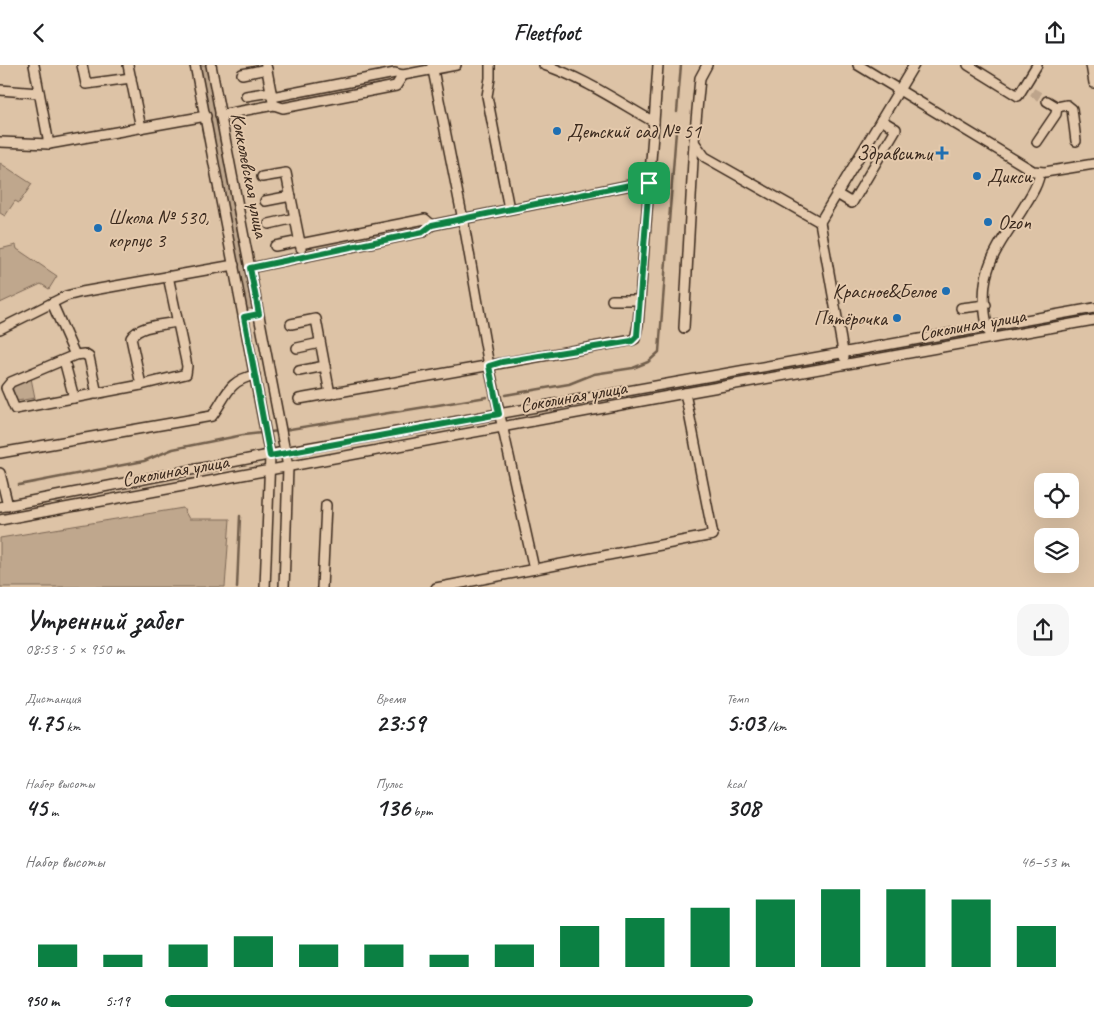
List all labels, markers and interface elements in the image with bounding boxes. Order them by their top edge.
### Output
icon: back [25,19,53,47]
text: Fleetfoot [514,19,580,47]
icon: share [1041,19,1069,47]
street label: Кокколевская улица [225,110,274,242]
place label: Детский сад № 51 [567,119,702,144]
marker: Детский сад № 51 [551,125,563,137]
place label: Здравсити [857,141,934,166]
marker: Здравсити [936,147,948,159]
pin [628,162,670,204]
place label: Дикси [987,164,1033,189]
icon: arrive [635,169,663,197]
marker: Дикси [971,170,983,182]
place label: Школа № 530, корпус 3 [108,205,209,253]
place label: Ozon [998,210,1032,235]
marker: Ozon [982,216,994,228]
marker: Школа № 530, корпус 3 [92,222,104,234]
place label: Красное&Белое [832,279,937,304]
marker: Красное&Белое [940,285,952,297]
street label: Соколиная улица [917,302,1029,346]
place label: Пятёрочка [814,306,889,331]
marker: Пятёрочка [891,312,903,324]
street label: Соколиная улица [518,374,630,418]
street label: Соколиная улица [120,448,232,492]
map controls [1034,473,1079,573]
button: locate [1034,473,1079,518]
button: layers [1034,528,1079,573]
text: Утренний забег [25,602,181,637]
button: share [1017,604,1069,656]
text: 08:53 · 5 × 950 m [25,639,124,659]
text: Дистанция [25,690,81,707]
text: Время [376,690,405,707]
text: Темп [726,690,749,707]
text: 4.75 [25,707,63,739]
text: 23:59 [376,707,425,739]
text: 5:03 [726,707,765,739]
text: km [63,718,80,735]
text: /km [765,718,786,735]
text: Набор высоты [25,775,94,792]
text: Пульс [376,775,403,792]
text: kcal [726,775,745,792]
text: 45 [25,792,47,824]
text: 136 [376,792,410,824]
text: 308 [726,792,760,824]
text: m [47,803,58,820]
text: bpm [410,803,433,820]
text: Набор высоты [25,852,104,872]
text: 46–53 m [1020,852,1069,872]
text: 950 m [25,991,59,1011]
text: 5:19 [105,991,130,1011]

